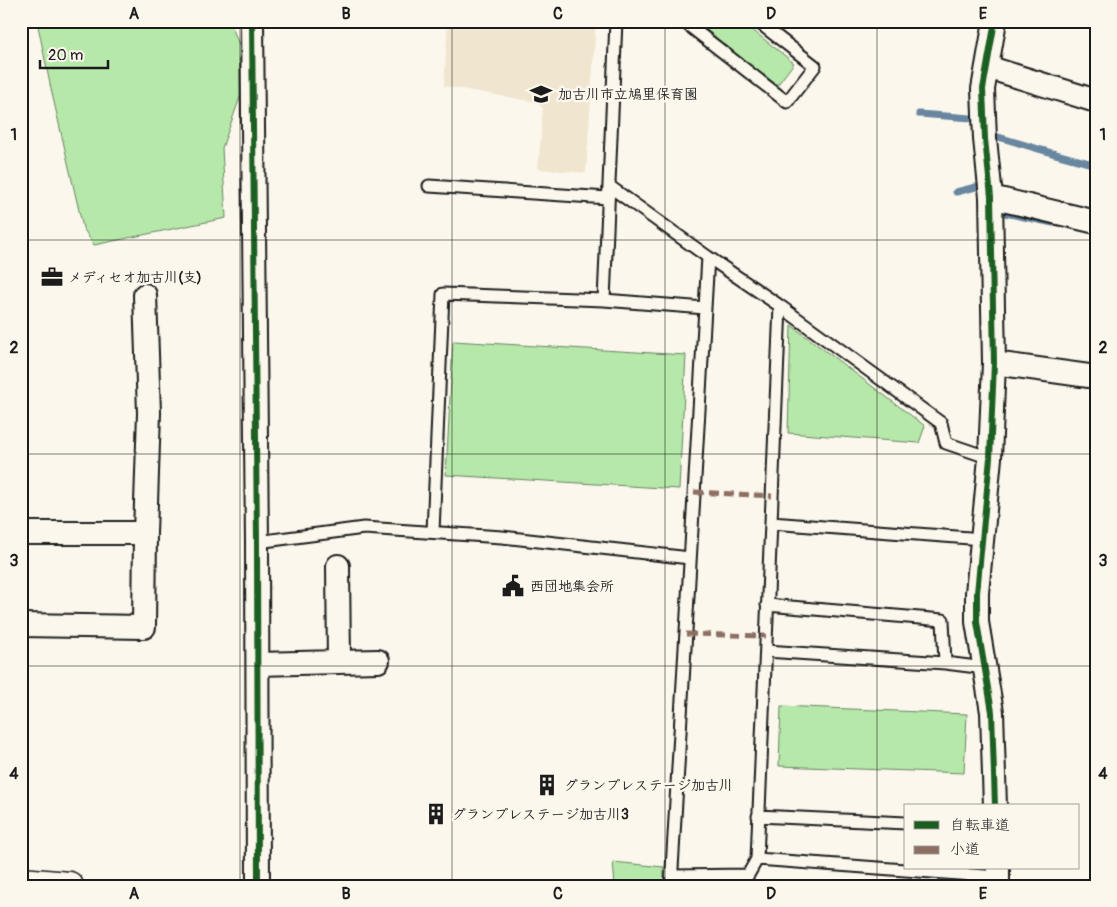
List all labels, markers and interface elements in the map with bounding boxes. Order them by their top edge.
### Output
text: A [129,4,140,24]
text: B [341,4,351,24]
text: C [553,4,563,24]
text: D [766,4,776,24]
text: E [979,4,988,24]
scale bar [40,38,108,70]
text: 20 m [48,46,83,65]
school or university icon: 加古川市立鳩里保育園 [528,81,554,107]
place label: 加古川市立鳩里保育園 [558,86,698,103]
text: 1 [11,125,17,145]
text: 1 [1100,125,1106,145]
office icon: メディセオ加古川(支) [39,264,65,290]
place label: メディセオ加古川(支) [68,269,202,286]
text: 2 [10,338,19,358]
text: 2 [1099,338,1108,358]
text: 3 [10,551,19,571]
text: 3 [1099,551,1108,571]
public building icon: 西団地集会所 [500,573,526,599]
place label: 西団地集会所 [530,578,614,595]
text: 4 [9,764,19,784]
text: 4 [1098,764,1108,784]
building icon: グランプレステージ加古川 [534,772,560,798]
place label: グランプレステージ加古川 [564,777,733,794]
building icon: グランプレステージ加古川3 [423,801,449,827]
legend [904,804,1080,870]
place label: グランプレステージ加古川3 [452,806,629,823]
text: 自転車道 [950,816,1010,835]
text: 小道 [950,840,980,859]
text: A [129,884,140,904]
text: B [341,884,351,904]
text: C [553,884,563,904]
text: D [766,884,776,904]
text: E [979,884,988,904]

